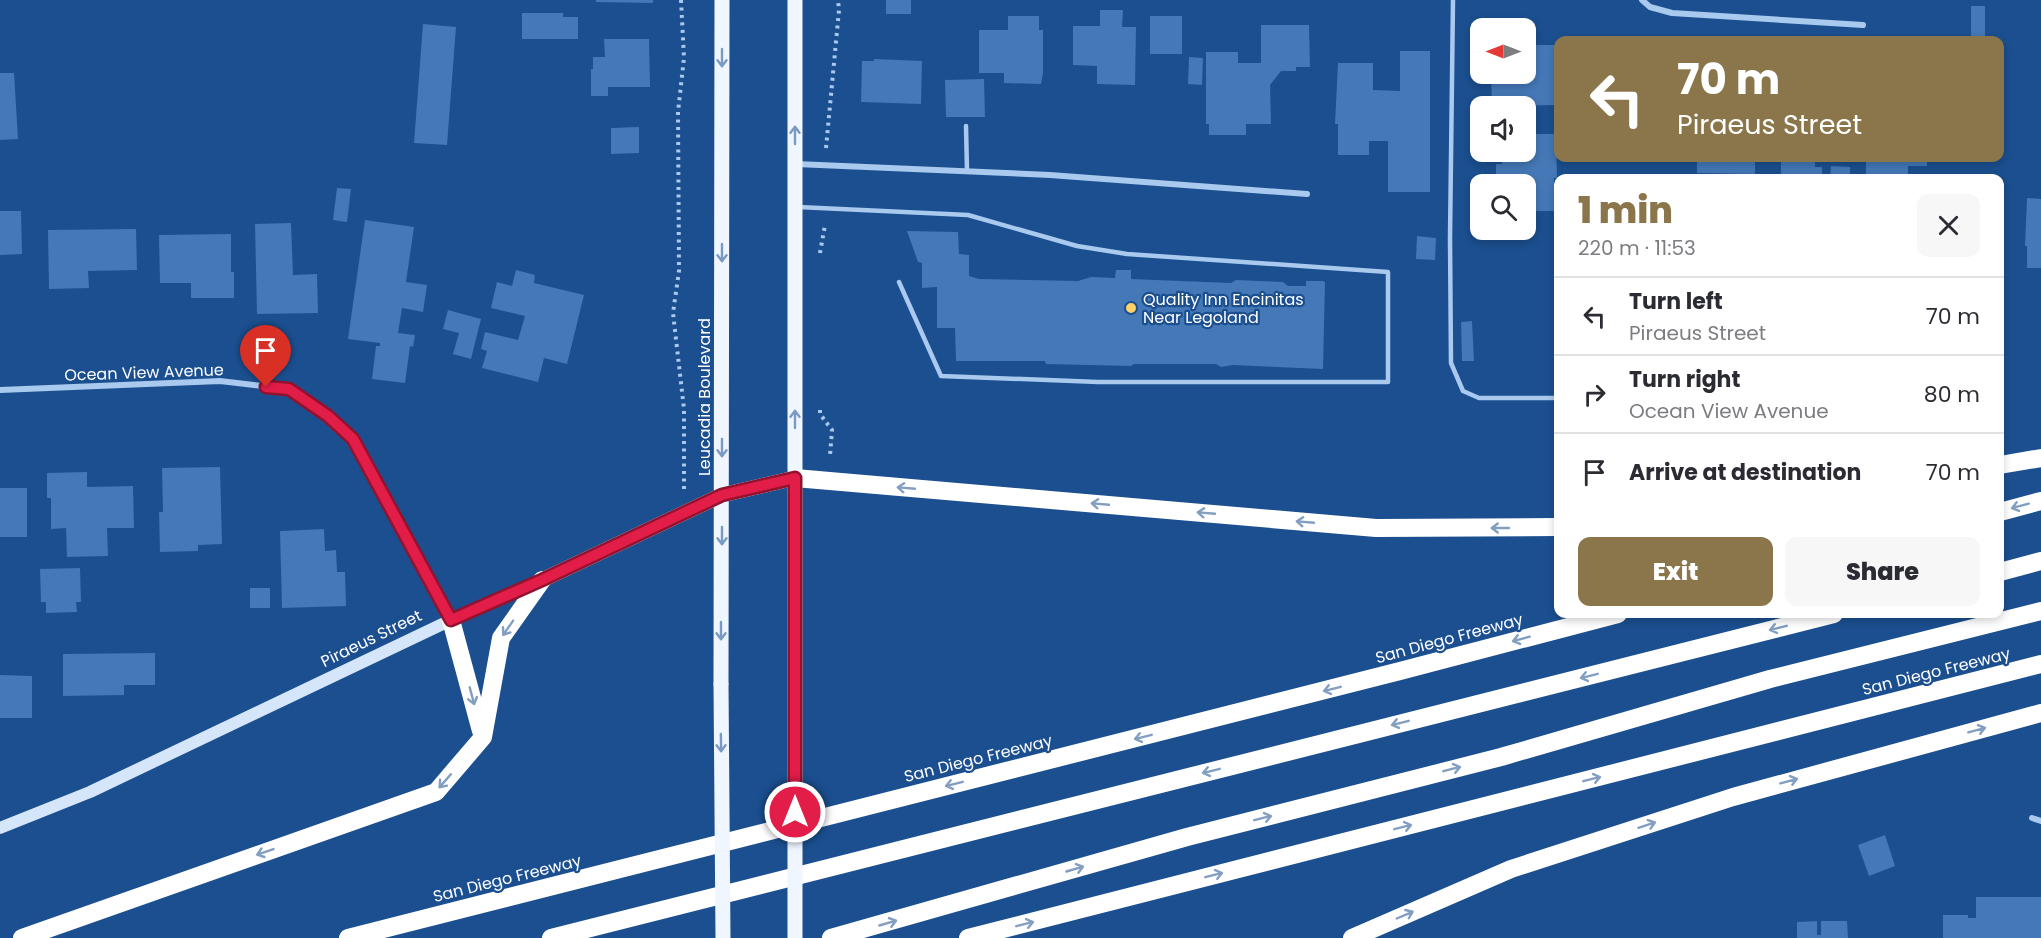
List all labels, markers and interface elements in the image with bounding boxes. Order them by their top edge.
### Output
north arrow [1470,18,1536,84]
map controls [1470,18,1536,240]
one-way arrow [716,48,728,68]
text: 70 m [1677,50,1780,109]
icon: left [1578,60,1656,138]
button: sound [1470,96,1536,162]
text: Piraeus Street [1677,106,1862,143]
one-way arrow [789,126,801,146]
button: search [1470,174,1536,240]
text: 1 min [1578,185,1673,236]
button: close [1917,194,1980,257]
text: 220 m · 11:53 [1578,234,1696,262]
one-way arrow [716,243,728,263]
text: Turn left [1629,286,1723,317]
place label: Quality Inn Encinitas Near Legoland [1143,288,1304,329]
icon: left [1578,300,1611,333]
marker: Quality Inn Encinitas Near Legoland [1124,301,1138,315]
text: 70 m [1926,301,1980,332]
street label: Leucadia Boulevard [693,318,716,476]
text: Piraeus Street [1629,319,1766,347]
pin [240,325,291,387]
icon: arrive [249,334,282,367]
street label: Ocean View Avenue [64,358,224,387]
text: Turn right [1629,364,1740,395]
icon: right [1578,378,1611,411]
text: 80 m [1924,379,1980,410]
text: Ocean View Avenue [1629,397,1829,425]
one-way arrow [789,410,801,430]
one-way arrow [716,438,728,458]
icon: arrive [1578,456,1611,489]
text: Arrive at destination [1629,457,1861,488]
text: 70 m [1926,457,1980,488]
one-way arrow [897,482,916,493]
one-way arrow [1091,498,1111,509]
one-way arrow [2011,501,2030,513]
one-way arrow [1197,507,1217,518]
one-way arrow [1296,516,1316,527]
one-way arrow [1491,522,1511,534]
one-way arrow [716,525,728,545]
button: Exit [1578,537,1773,606]
button: Share [1785,537,1980,606]
street label: Piraeus Street [317,604,426,673]
street label: San Diego Freeway [1373,608,1526,669]
one-way arrow [502,619,515,635]
one-way arrow [715,620,727,640]
one-way arrow [1769,622,1788,634]
one-way arrow [1511,634,1530,646]
street label: San Diego Freeway [1860,642,2013,701]
one-way arrow [1580,670,1599,682]
one-way arrow [1323,683,1342,695]
one-way arrow [467,686,478,705]
one-way arrow [1390,718,1409,730]
one-way arrow [1967,724,1986,736]
street label: San Diego Freeway [902,729,1055,788]
one-way arrow [1134,731,1153,743]
one-way arrow [716,732,727,752]
one-way arrow [1442,763,1461,775]
one-way arrow [1201,766,1220,778]
one-way arrow [1582,772,1601,784]
one-way arrow [438,773,452,788]
one-way arrow [1779,775,1798,787]
one-way arrow [945,779,964,791]
position arrow [763,780,827,844]
one-way arrow [1253,811,1272,823]
one-way arrow [1637,819,1656,830]
one-way arrow [1393,821,1412,832]
one-way arrow [256,847,275,858]
street label: San Diego Freeway [431,849,584,908]
one-way arrow [1065,863,1084,875]
one-way arrow [1204,869,1223,881]
one-way arrow [1396,909,1414,920]
one-way arrow [878,917,897,928]
one-way arrow [1015,917,1034,929]

